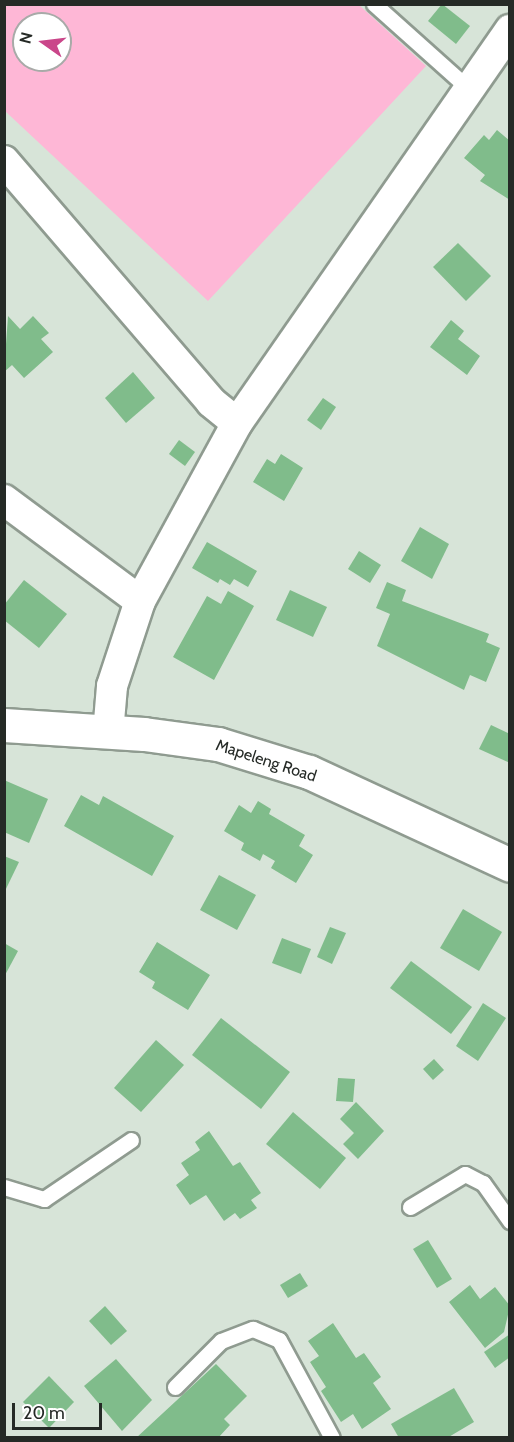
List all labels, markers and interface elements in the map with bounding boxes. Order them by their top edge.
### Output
north arrow [12,12,72,72]
text: N [15,30,37,46]
street label: Mapeleng Road [213,736,319,786]
scale bar [15,1391,105,1429]
text: 20 m [23,1402,65,1424]

